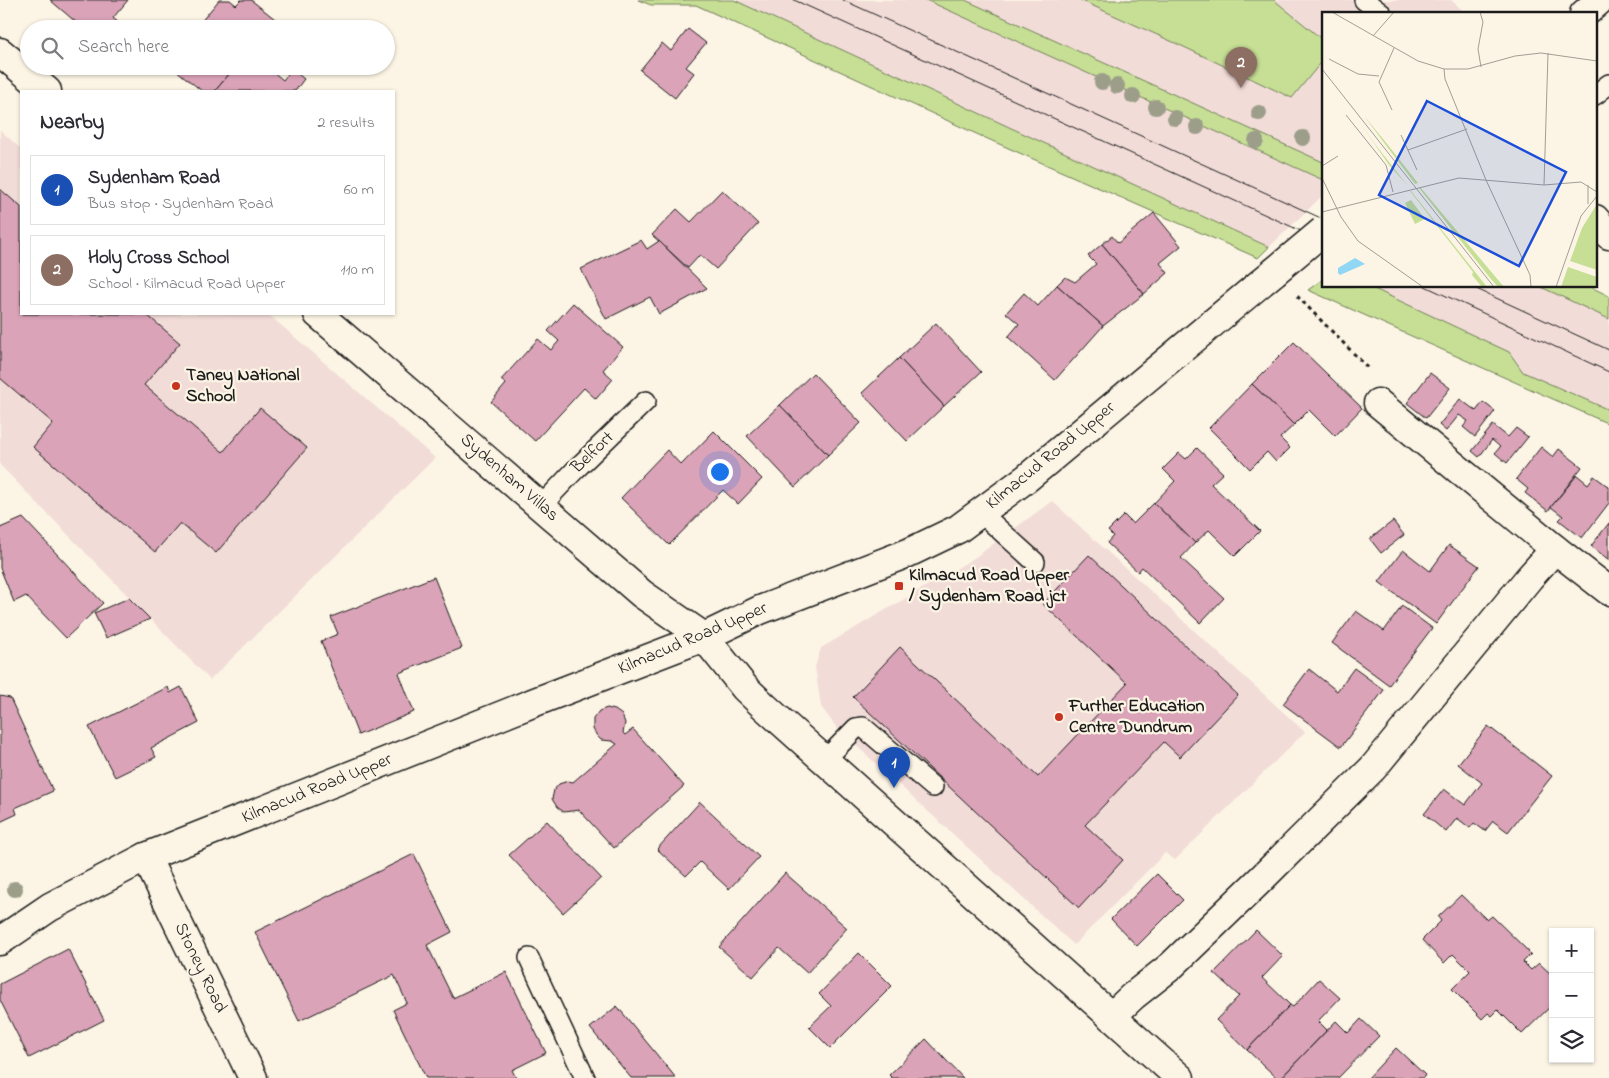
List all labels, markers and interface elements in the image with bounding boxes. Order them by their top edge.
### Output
inset map [1322,12,1596,288]
search box [20,20,395,75]
icon: search [38,34,66,62]
text: Search here [78,34,169,61]
pin: 2 [1225,47,1257,88]
text: Nearby [40,108,104,138]
text: 2 results [317,111,375,135]
text: Sydenham Road [88,165,220,192]
text: 1 [54,178,60,202]
text: 60 m [344,178,374,202]
text: Bus stop · Sydenham Road [88,192,273,216]
text: Holy Cross School [88,245,229,272]
text: 2 [53,258,61,282]
text: 110 m [340,258,374,282]
text: School · Kilmacud Road Upper [88,272,285,296]
place label: Taney National School [186,363,300,410]
marker: Taney National School [170,380,182,392]
street label: Kilmacud Road Upper [981,395,1122,516]
street label: Belfort [565,426,621,481]
street label: Sydenham Villas [454,428,564,528]
your location [707,459,733,485]
place label: Kilmacud Road Upper / Sydenham Road jct [908,563,1069,611]
marker: Kilmacud Road Upper / Sydenham Road jct [893,580,905,592]
street label: Kilmacud Road Upper [614,596,772,682]
place label: Further Education Centre Dundrum [1068,694,1205,741]
marker: Further Education Centre Dundrum [1053,711,1065,723]
street label: Kilmacud Road Upper [238,747,396,831]
pin: 1 [878,747,910,788]
street label: Stoney Road [167,918,233,1018]
map controls [1549,928,1594,1063]
button: + [1549,928,1594,973]
button: − [1549,973,1594,1018]
button: layers [1549,1018,1594,1063]

